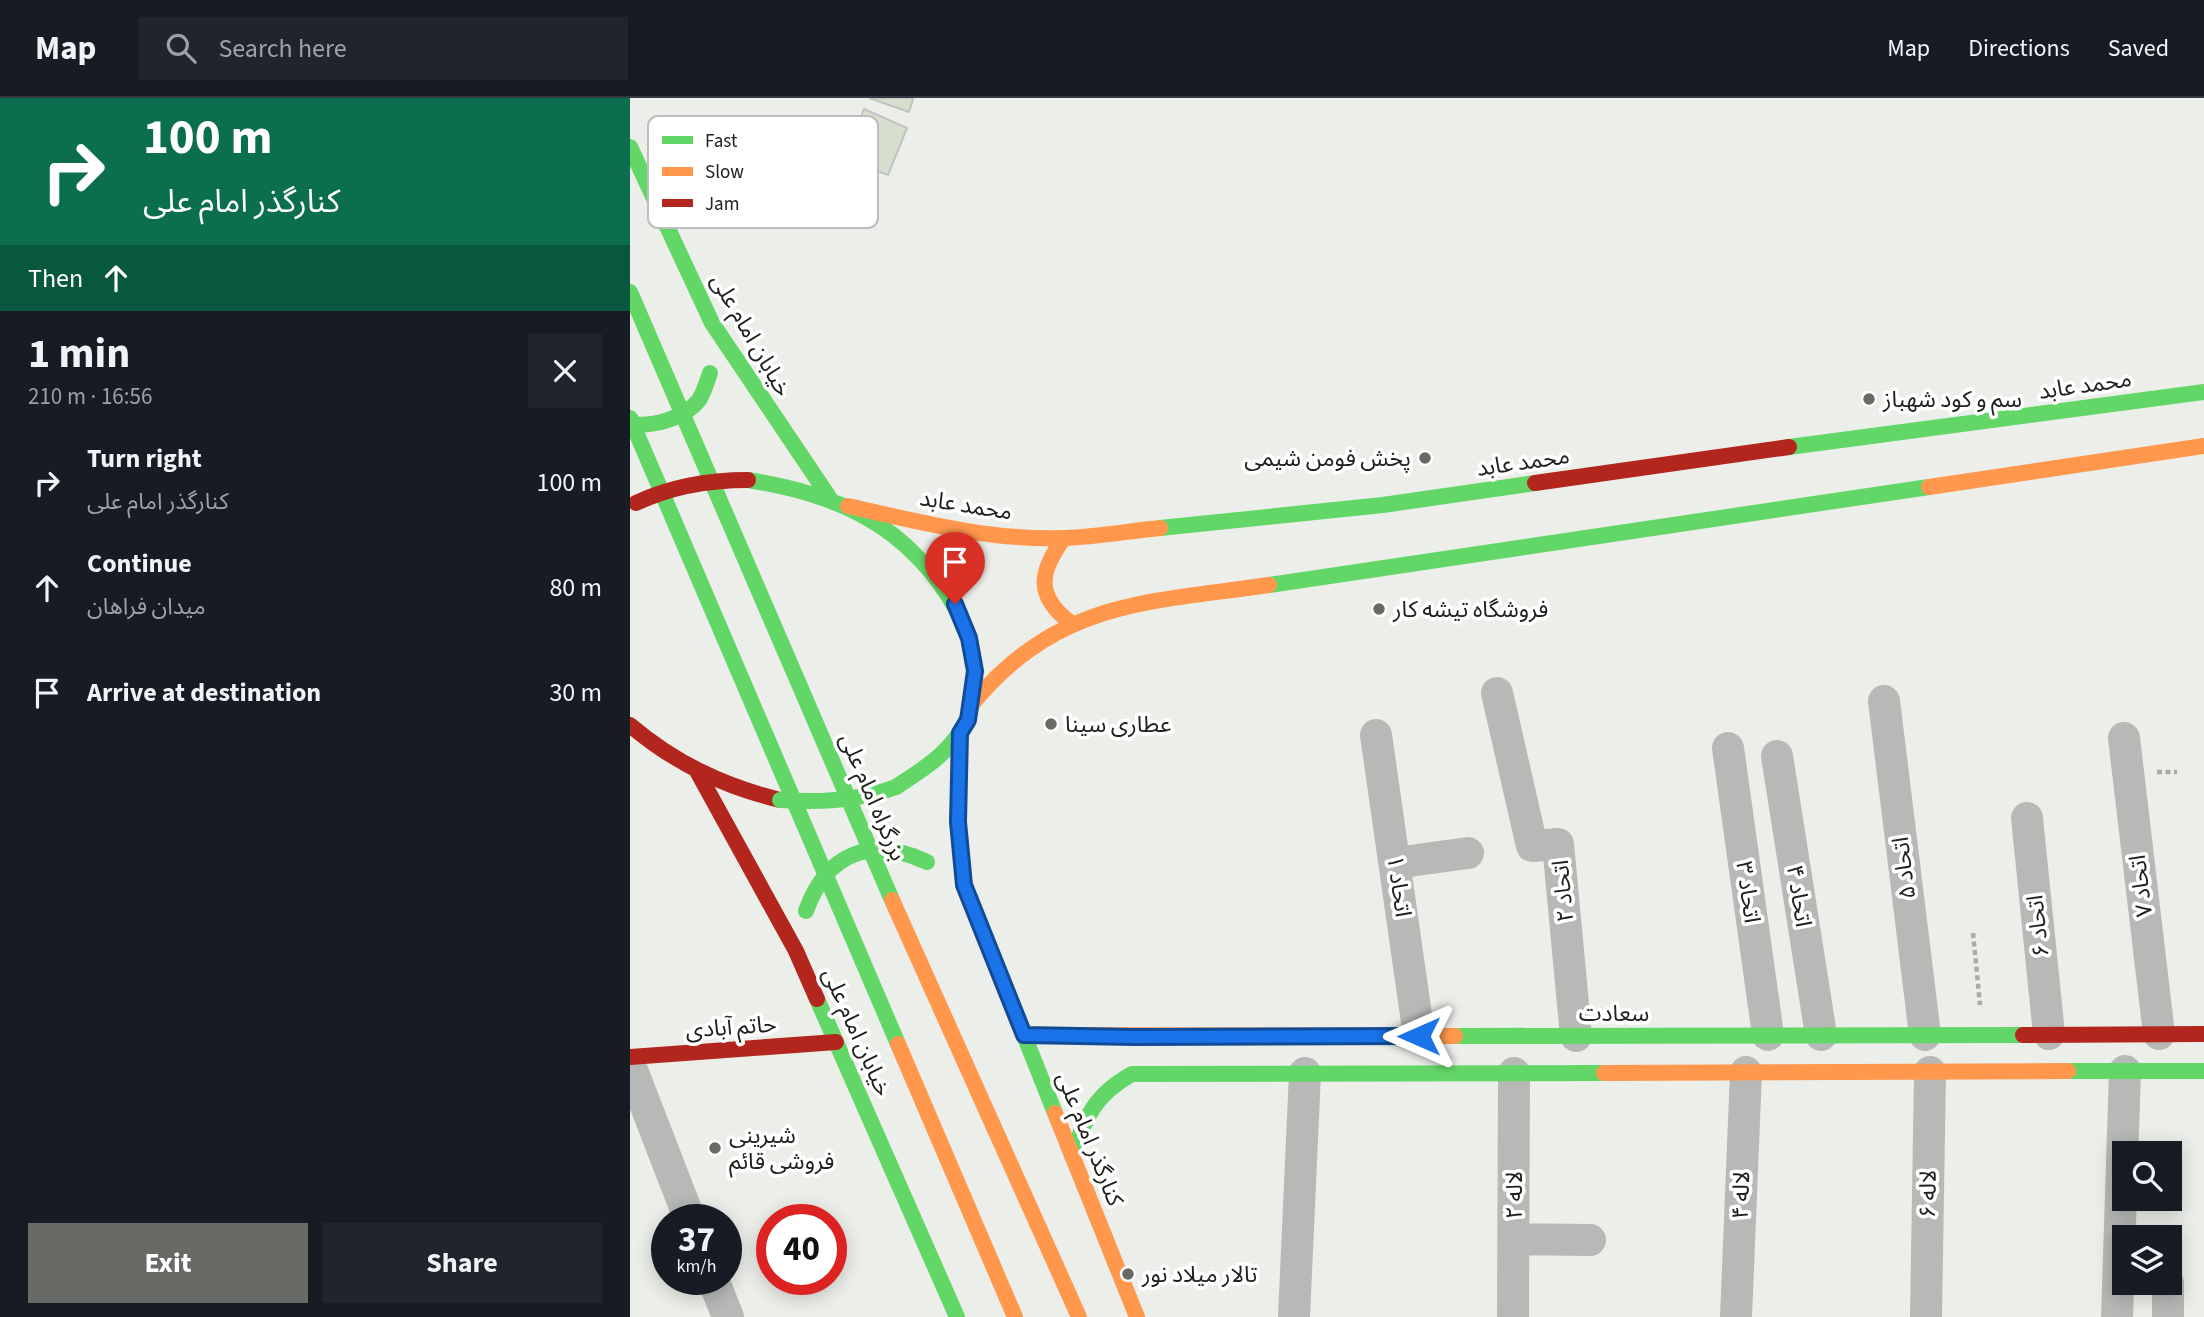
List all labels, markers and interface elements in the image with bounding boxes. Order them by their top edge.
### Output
search box [138,17,628,80]
text: Map [35,25,96,72]
icon: search [162,29,200,67]
text: Search here [218,30,347,67]
text: Map [1887,31,1930,66]
text: Directions [1968,31,2070,66]
text: Saved [2108,31,2169,66]
text: 100 m [143,103,272,173]
legend [648,116,878,228]
icon: right [28,126,119,217]
text: Fast [705,128,738,155]
text: Slow [705,159,744,186]
text: کنارگذر امام علی [143,179,340,225]
text: Jam [705,191,739,218]
icon: ahead [97,259,135,297]
text: Then [28,260,83,297]
street label: خیابان امام علی [701,267,800,403]
text: 1 min [28,324,130,384]
button: close [528,334,602,408]
street label: محمد عابد [2036,362,2134,408]
text: 210 m · 16:56 [28,380,152,413]
place label: سم و کود شهباز [1882,383,2022,416]
marker: سم و کود شهباز [1861,391,1877,407]
street label: محمد عابد [1474,439,1572,485]
text: Turn right [87,440,202,477]
place label: پخش فومن شیمی [1244,442,1411,475]
marker: پخش فومن شیمی [1417,450,1433,466]
icon: right [28,464,66,502]
text: 100 m [536,464,602,501]
street label: محمد عابد [917,481,1015,529]
text: کنارگذر امام علی [87,485,229,518]
pin [925,532,985,604]
icon: arrive [936,543,974,581]
text: Continue [87,545,192,582]
icon: ahead [28,569,66,607]
text: 80 m [549,569,602,606]
text: میدان فراهان [87,590,206,623]
place label: فروشگاه تیشه کار [1392,593,1548,626]
marker: فروشگاه تیشه کار [1371,601,1387,617]
icon: arrive [28,674,66,712]
text: Arrive at destination [87,674,321,711]
text: 30 m [549,674,602,711]
place label: عطاری سینا [1065,708,1171,741]
marker: عطاری سینا [1043,716,1059,732]
street label: بزرگراه امام علی [830,728,915,866]
street label: اتحاد ۵ [1884,835,1924,901]
street label: اتحاد ۱ [1378,853,1420,919]
street label: اتحاد ۷ [2121,853,2161,919]
street label: اتحاد ۲ [1544,858,1582,924]
street label: اتحاد ۳ [1727,859,1769,925]
street label: اتحاد ۴ [1778,863,1820,929]
street label: اتحاد ۶ [2018,893,2058,959]
street label: خیابان امام علی [813,963,900,1102]
street label: سعادت [1579,997,1649,1030]
position arrow [1382,999,1456,1073]
street label: حاتم آبادی [684,1007,778,1047]
street label: کنارگذر امام علی [1047,1067,1132,1212]
place label: شیرینی فروشی قائم [729,1119,834,1178]
marker: شیرینی فروشی قائم [707,1140,723,1156]
map controls [2112,1141,2182,1295]
button: search [2112,1141,2182,1211]
street label: لاله ۴ [1724,1170,1758,1220]
street label: لاله ۶ [1911,1170,1945,1218]
street label: لاله ۲ [1498,1171,1531,1219]
speed limit sign: 40 [756,1204,847,1295]
text: 37 [678,1215,715,1265]
button: Exit [28,1223,308,1303]
button: Share [322,1223,602,1303]
button: layers [2112,1225,2182,1295]
text: km/h [677,1254,716,1279]
place label: تالار میلاد نور [1141,1258,1258,1291]
marker: تالار میلاد نور [1120,1266,1136,1282]

